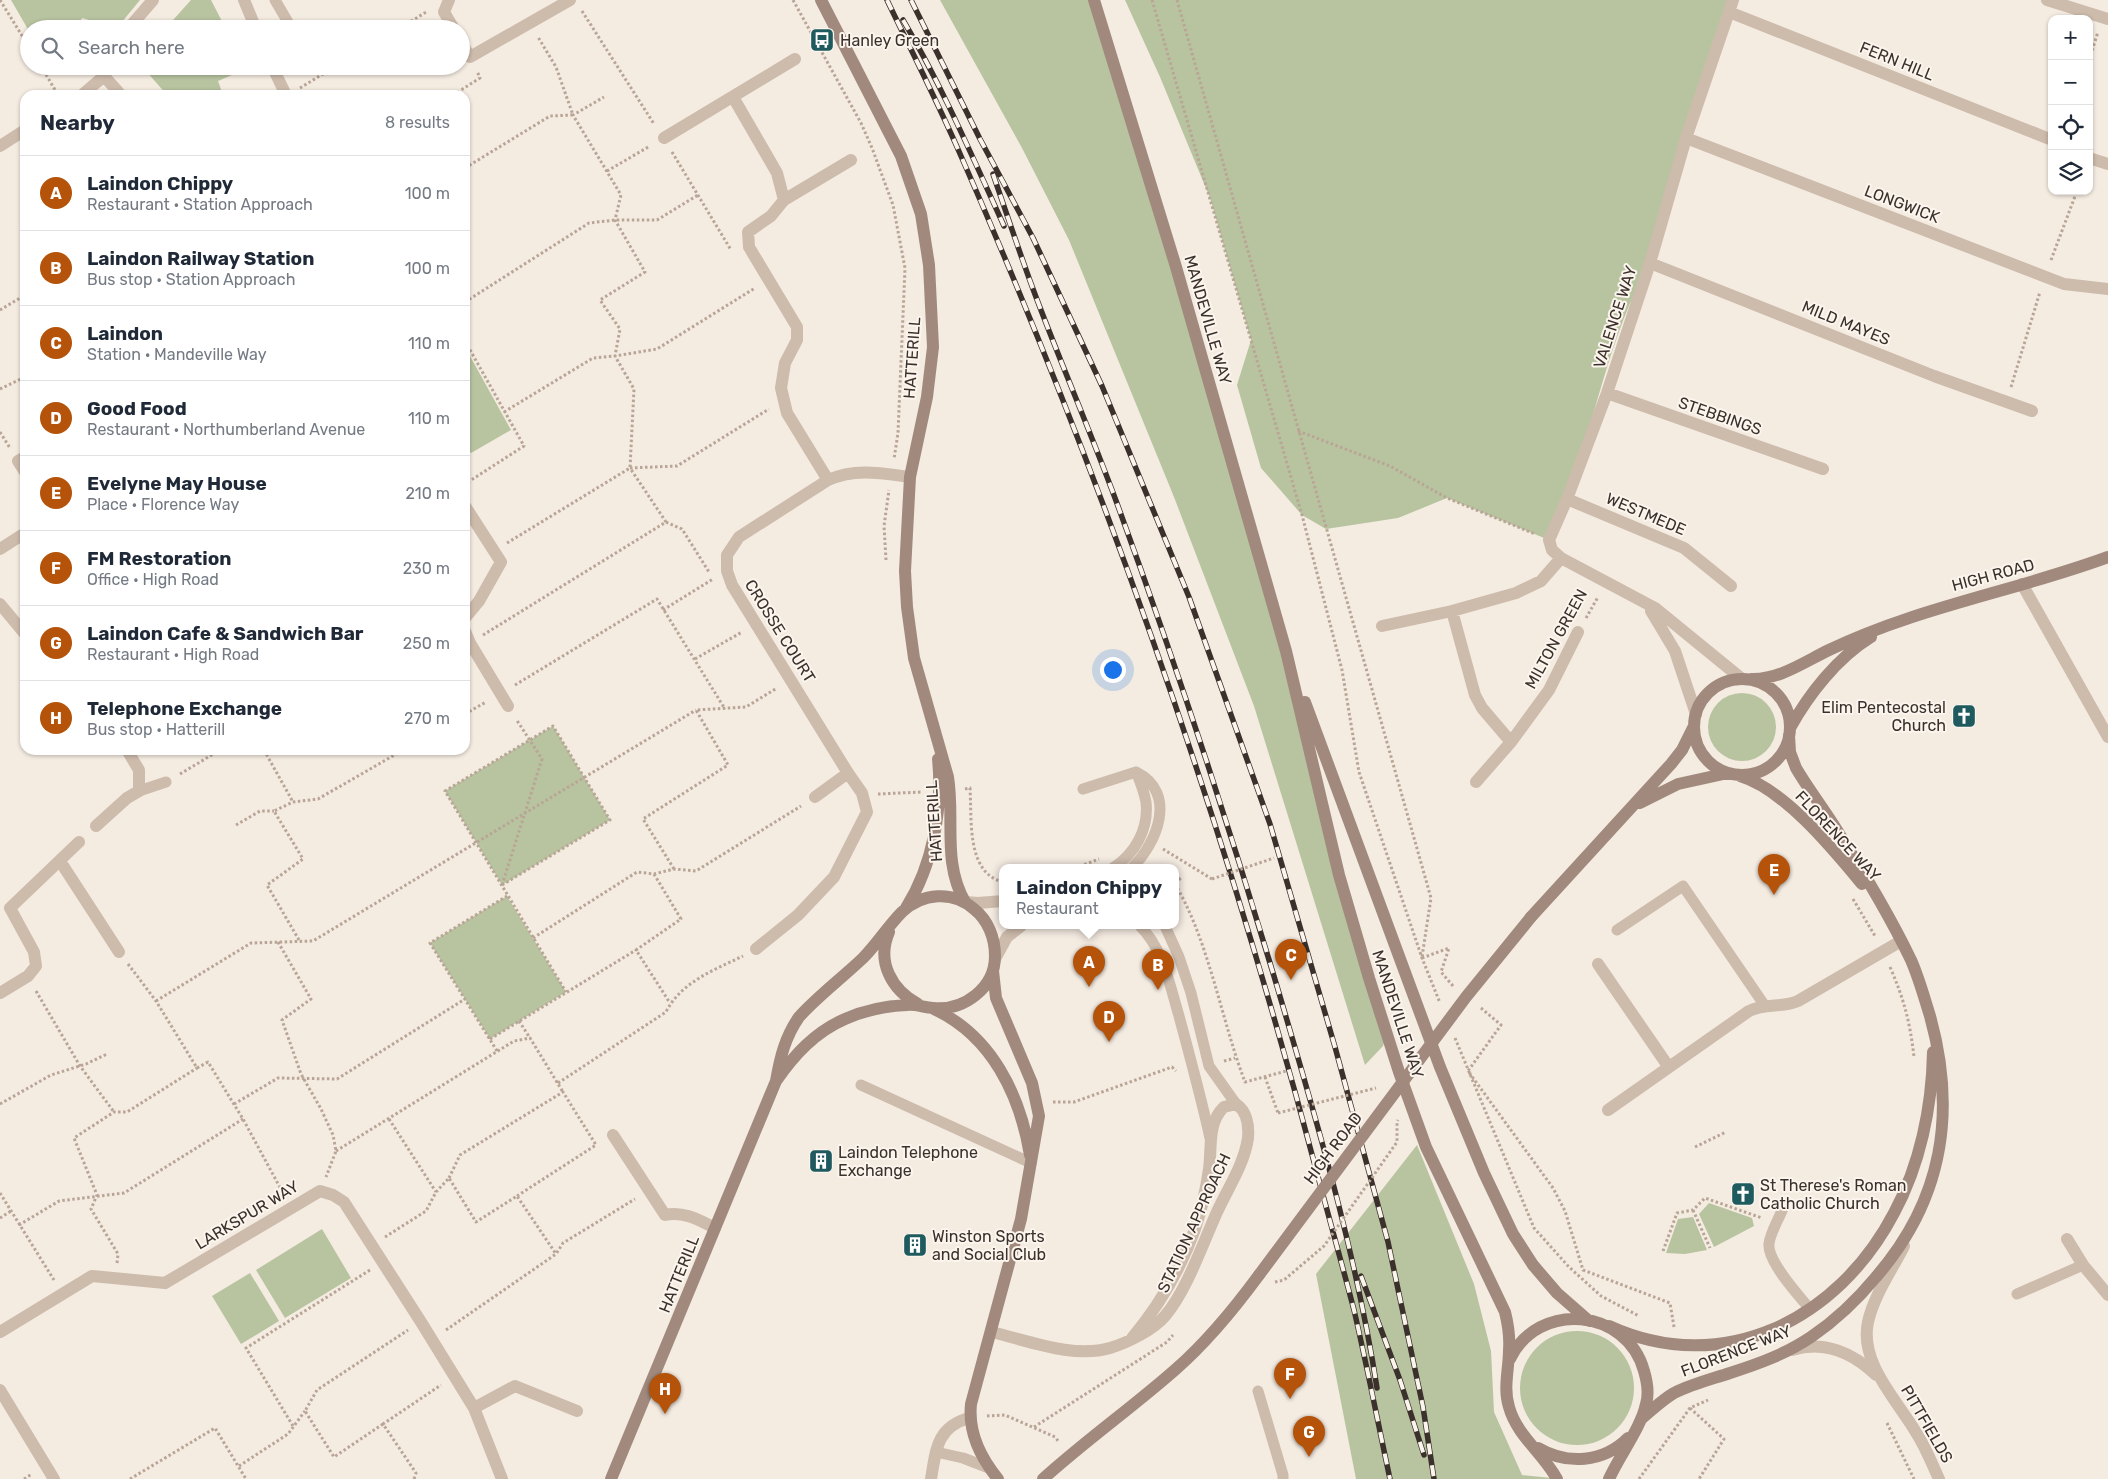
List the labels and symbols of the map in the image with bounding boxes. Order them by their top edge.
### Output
bus stop icon: Hanley Green [809,27,835,53]
place label: Hanley Green [840,31,939,50]
street label: FERN HILL [1857,38,1937,84]
street label: LONGWICK [1862,181,1943,227]
street label: MANDEVILLE WAY [1180,253,1236,387]
street label: VALENCE WAY [1589,263,1641,371]
street label: MILD MAYES [1799,297,1893,349]
street label: HATTERILL [900,316,924,400]
street label: STEBBINGS [1676,393,1764,439]
street label: WESTMEDE [1603,489,1689,539]
street label: HIGH ROAD [1950,555,2036,595]
street label: CROSSE COURT [741,576,819,686]
street label: MILTON GREEN [1521,586,1591,692]
your location [1100,657,1126,683]
place label: Elim Pentecostal Church [1821,698,1946,735]
church icon: Elim Pentecostal Church [1951,703,1977,729]
street label: HATTERILL [922,779,946,863]
street label: FLORENCE WAY [1791,787,1885,885]
pin: E [1758,854,1790,895]
pin: C [1275,939,1307,980]
pin: A [1073,946,1105,987]
street label: MANDEVILLE WAY [1368,947,1428,1081]
pin: B [1142,949,1174,990]
pin: D [1093,1001,1125,1042]
street label: HIGH ROAD [1300,1108,1366,1188]
place label: Laindon Telephone Exchange [838,1143,978,1180]
building icon: Laindon Telephone Exchange [808,1148,834,1174]
street label: STATION APPROACH [1153,1150,1235,1296]
place label: St Therese's Roman Catholic Church [1760,1176,1906,1213]
street label: LARKSPUR WAY [192,1177,302,1253]
church icon: St Therese's Roman Catholic Church [1730,1181,1756,1207]
place label: Winston Sports and Social Club [932,1227,1046,1264]
street label: HATTERILL [655,1232,703,1316]
building icon: Winston Sports and Social Club [902,1232,928,1258]
street label: FLORENCE WAY [1678,1321,1794,1381]
pin: F [1274,1358,1306,1399]
pin: H [649,1373,681,1414]
street label: PITTFIELDS [1897,1382,1957,1466]
pin: G [1293,1416,1325,1457]

